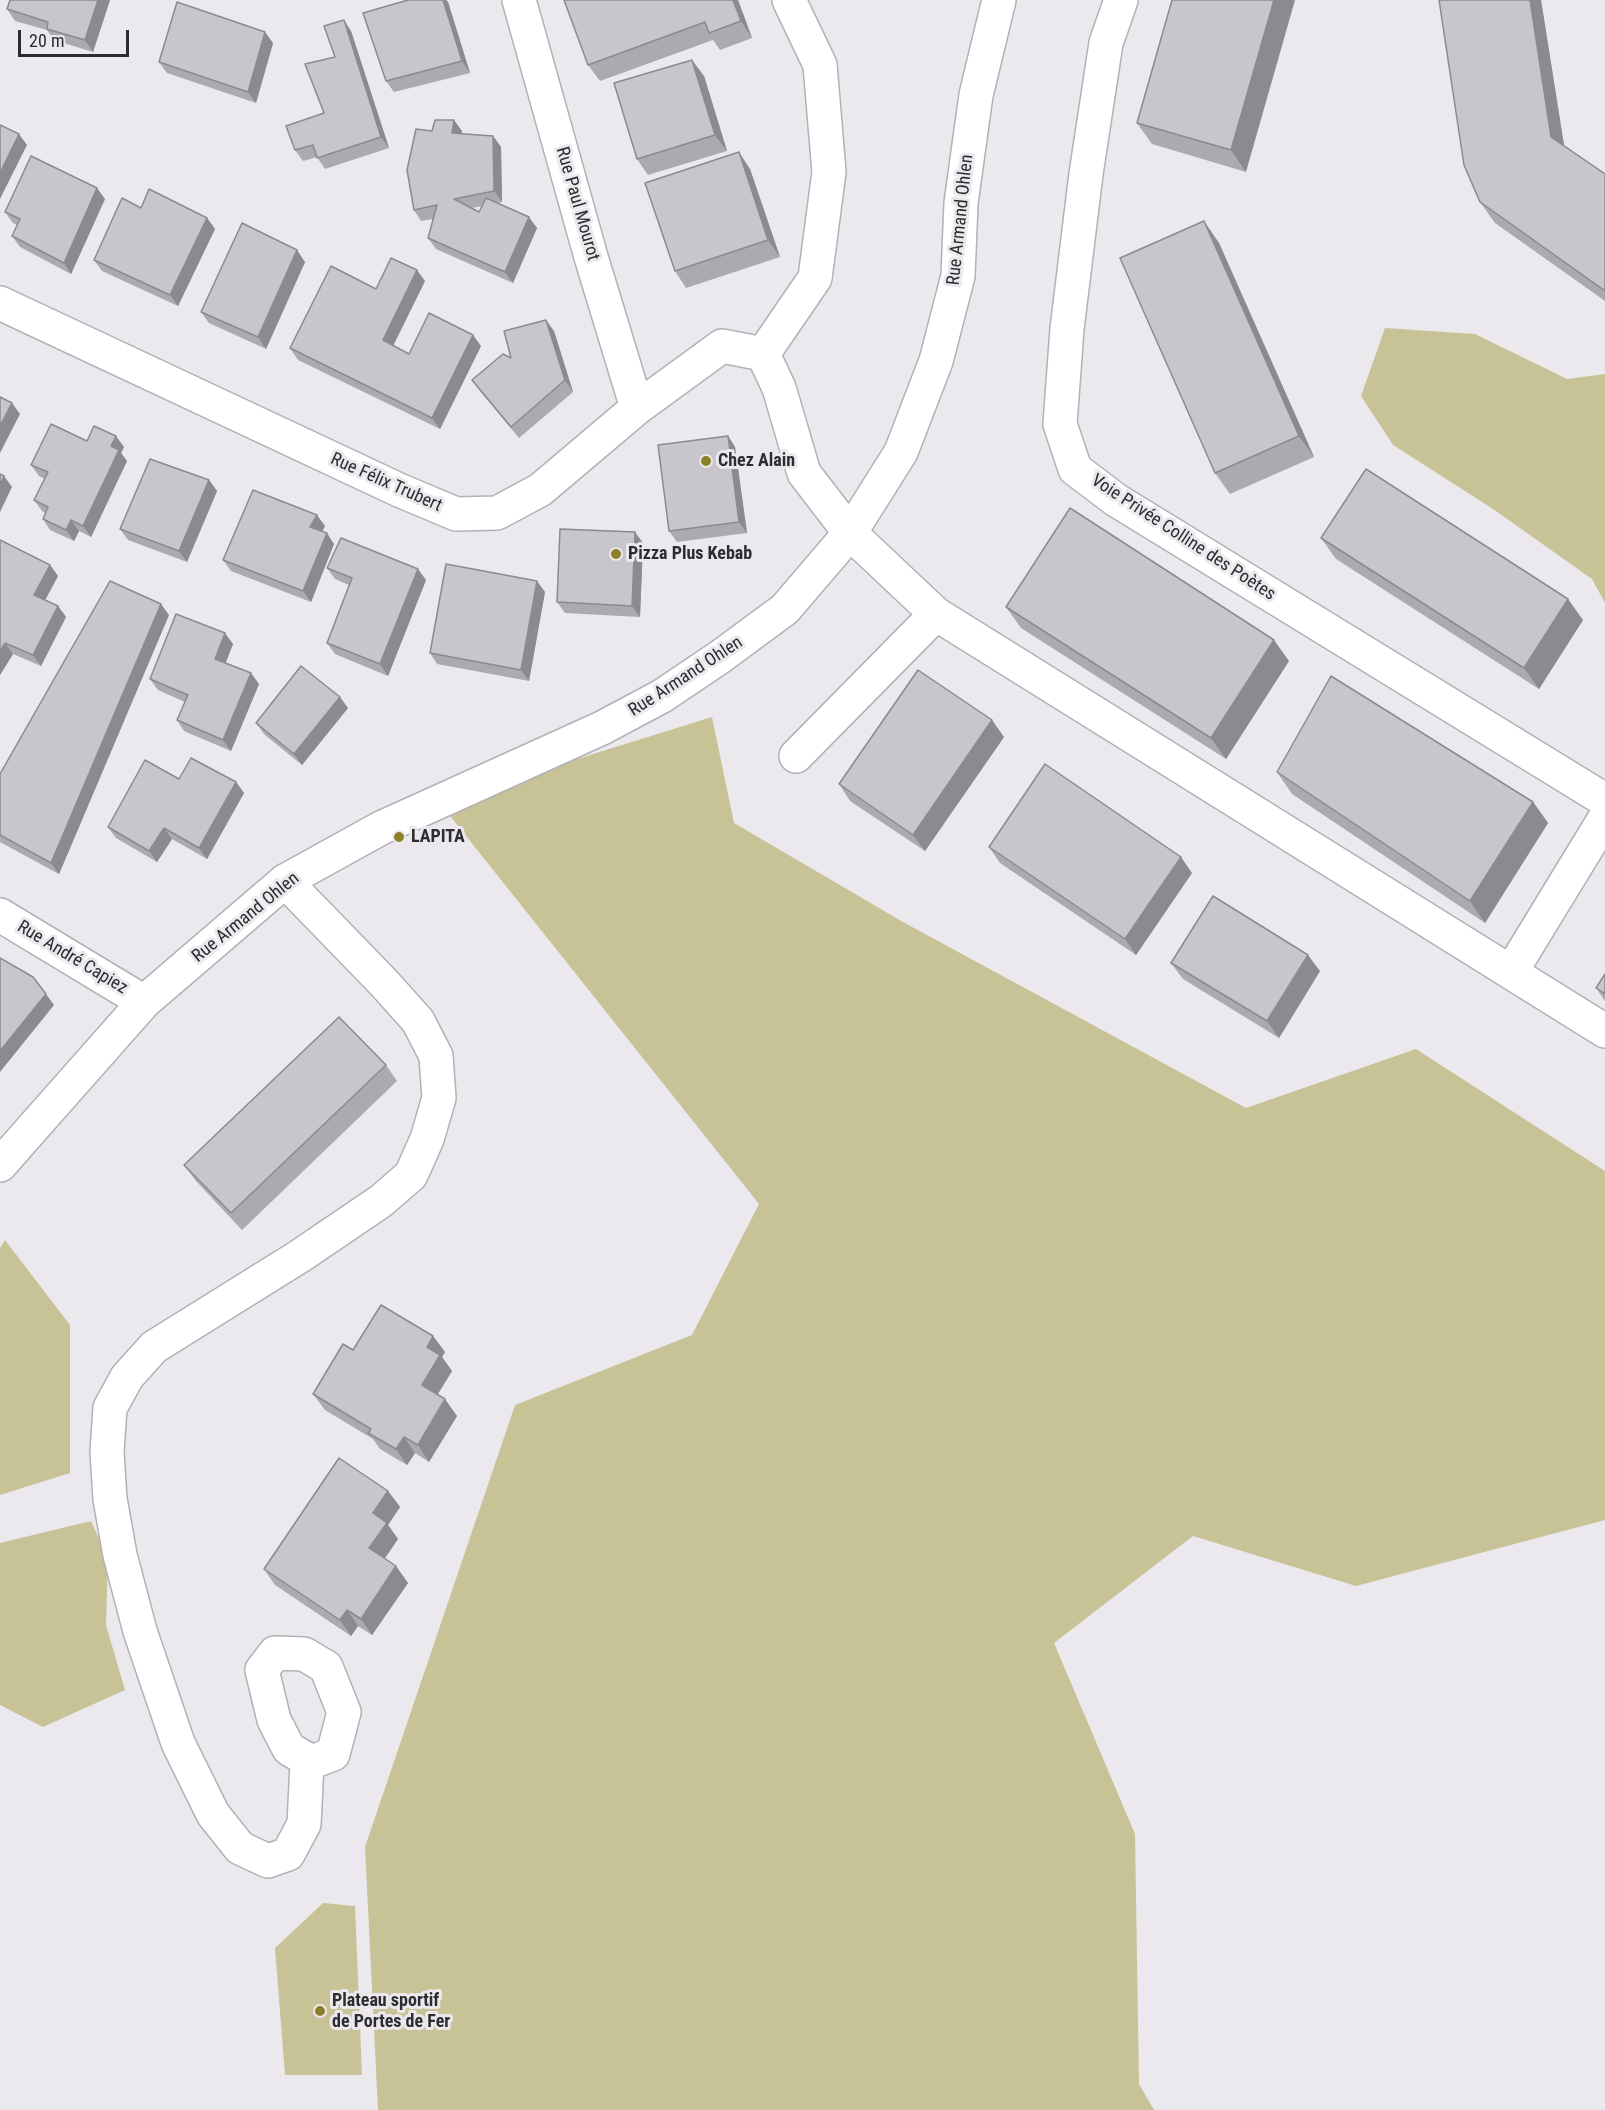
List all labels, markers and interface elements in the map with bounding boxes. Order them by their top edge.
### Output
scale bar [21,18,132,56]
text: 20 m [29,30,64,51]
street label: Rue Paul Mourot [550,145,604,263]
street label: Rue Armand Ohlen [943,154,979,286]
street label: Rue Félix Trubert [327,449,445,517]
place label: Chez Alain [718,450,795,472]
marker: Chez Alain [699,454,713,468]
street label: Voie Privée Colline des Poètes [1087,470,1279,606]
place label: Pizza Plus Kebab [628,543,752,565]
marker: Pizza Plus Kebab [609,547,623,561]
street label: Rue Armand Ohlen [625,632,747,722]
place label: LAPITA [411,826,465,848]
marker: LAPITA [392,830,406,844]
street label: Rue Armand Ohlen [188,868,304,968]
street label: Rue André Capiez [13,917,131,999]
place label: Plateau sportif de Portes de Fer [332,1990,450,2032]
marker: Plateau sportif de Portes de Fer [313,2004,327,2018]

